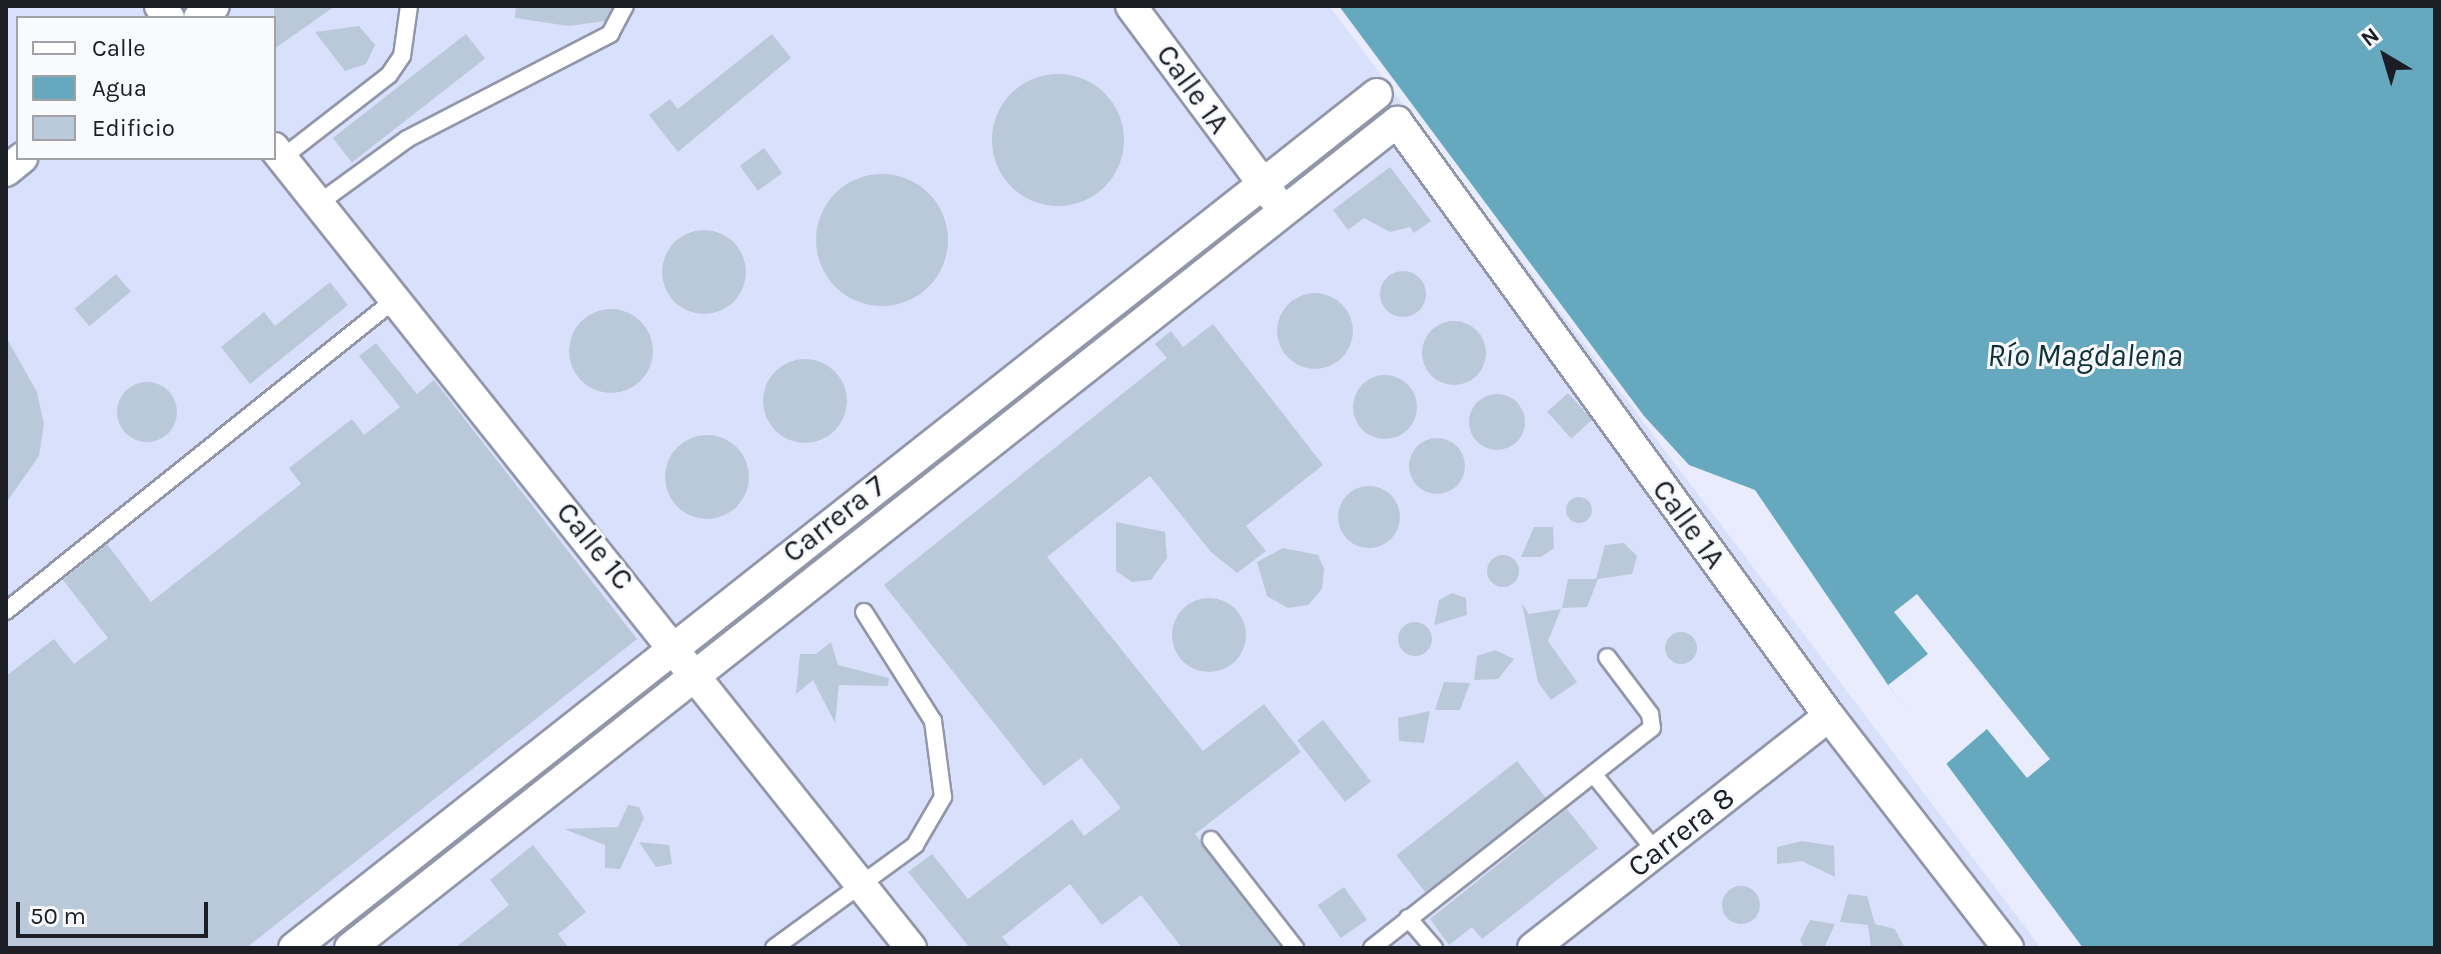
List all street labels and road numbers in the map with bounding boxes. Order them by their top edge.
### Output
street label: Calle 1A [1149,37,1237,141]
street label: Carrera 7 [775,468,893,570]
street label: Calle 1A [1645,472,1733,576]
street label: Calle 1C [549,495,641,597]
street label: Carrera 8 [1621,779,1741,885]

